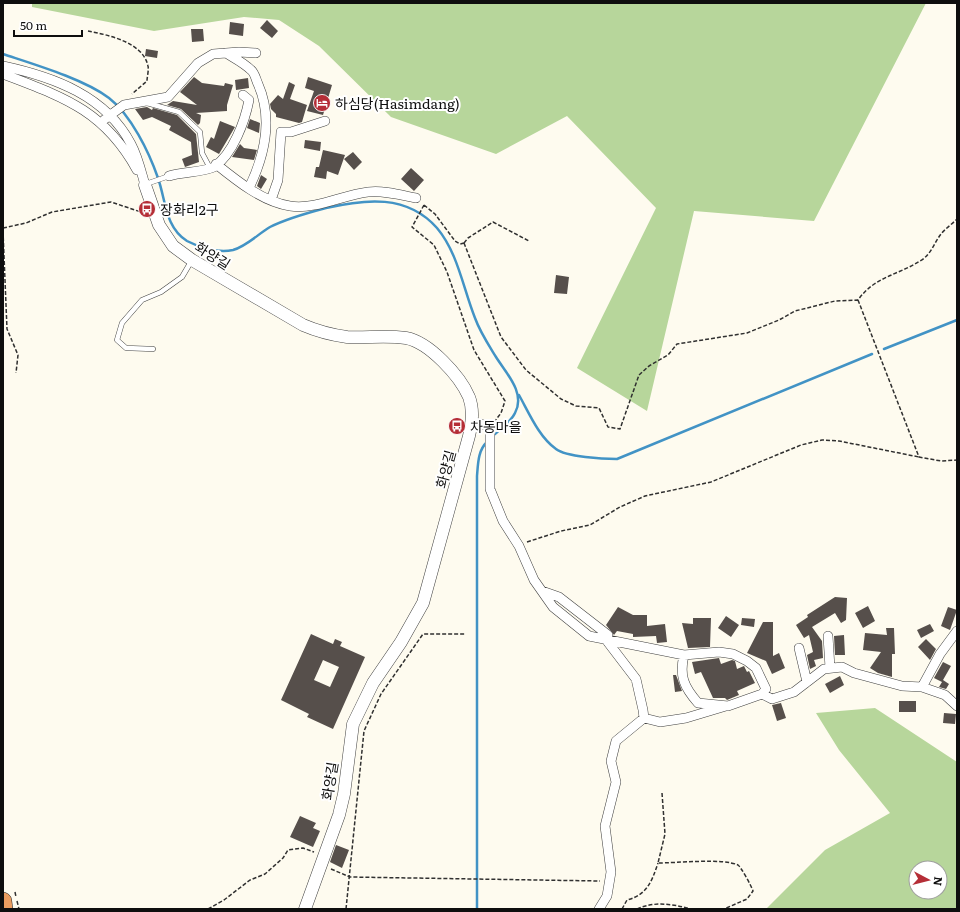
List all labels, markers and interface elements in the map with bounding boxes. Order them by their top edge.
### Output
scale bar [14,12,82,38]
text: 50 m [20,16,47,34]
hotel icon: 하심당(Hasimdang) [312,93,332,113]
place label: 하심당(Hasimdang) [335,93,460,113]
bus stop icon: 장화리2구 [137,199,157,219]
place label: 장화리2구 [160,199,219,219]
street label: 화양길 [191,236,235,274]
bus stop icon: 차동마을 [447,416,467,436]
place label: 차동마을 [470,416,522,436]
street label: 화양길 [430,448,460,490]
street label: 화양길 [316,760,342,802]
north arrow [908,860,948,900]
text: N [930,876,947,887]

